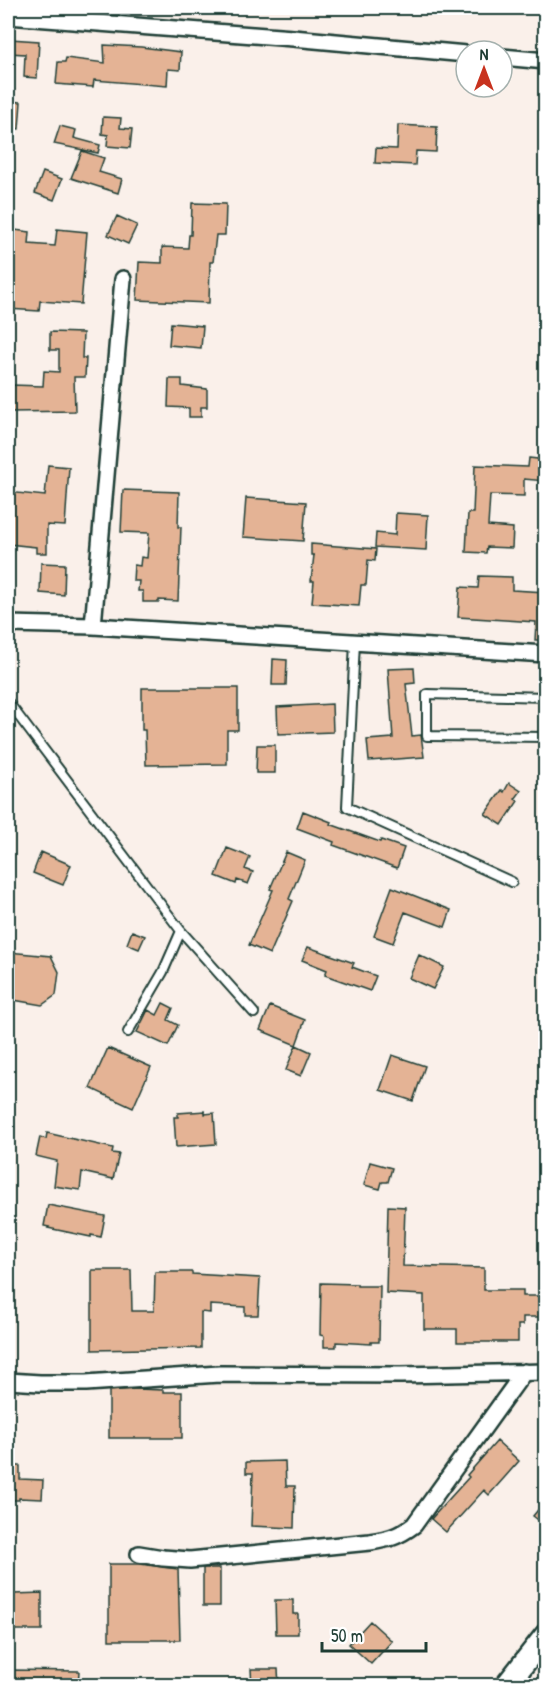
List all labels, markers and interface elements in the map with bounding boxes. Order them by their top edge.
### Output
north arrow [454,39,514,99]
text: N [480,43,489,65]
scale bar [322,1615,426,1653]
text: 50 m [331,1623,363,1648]

